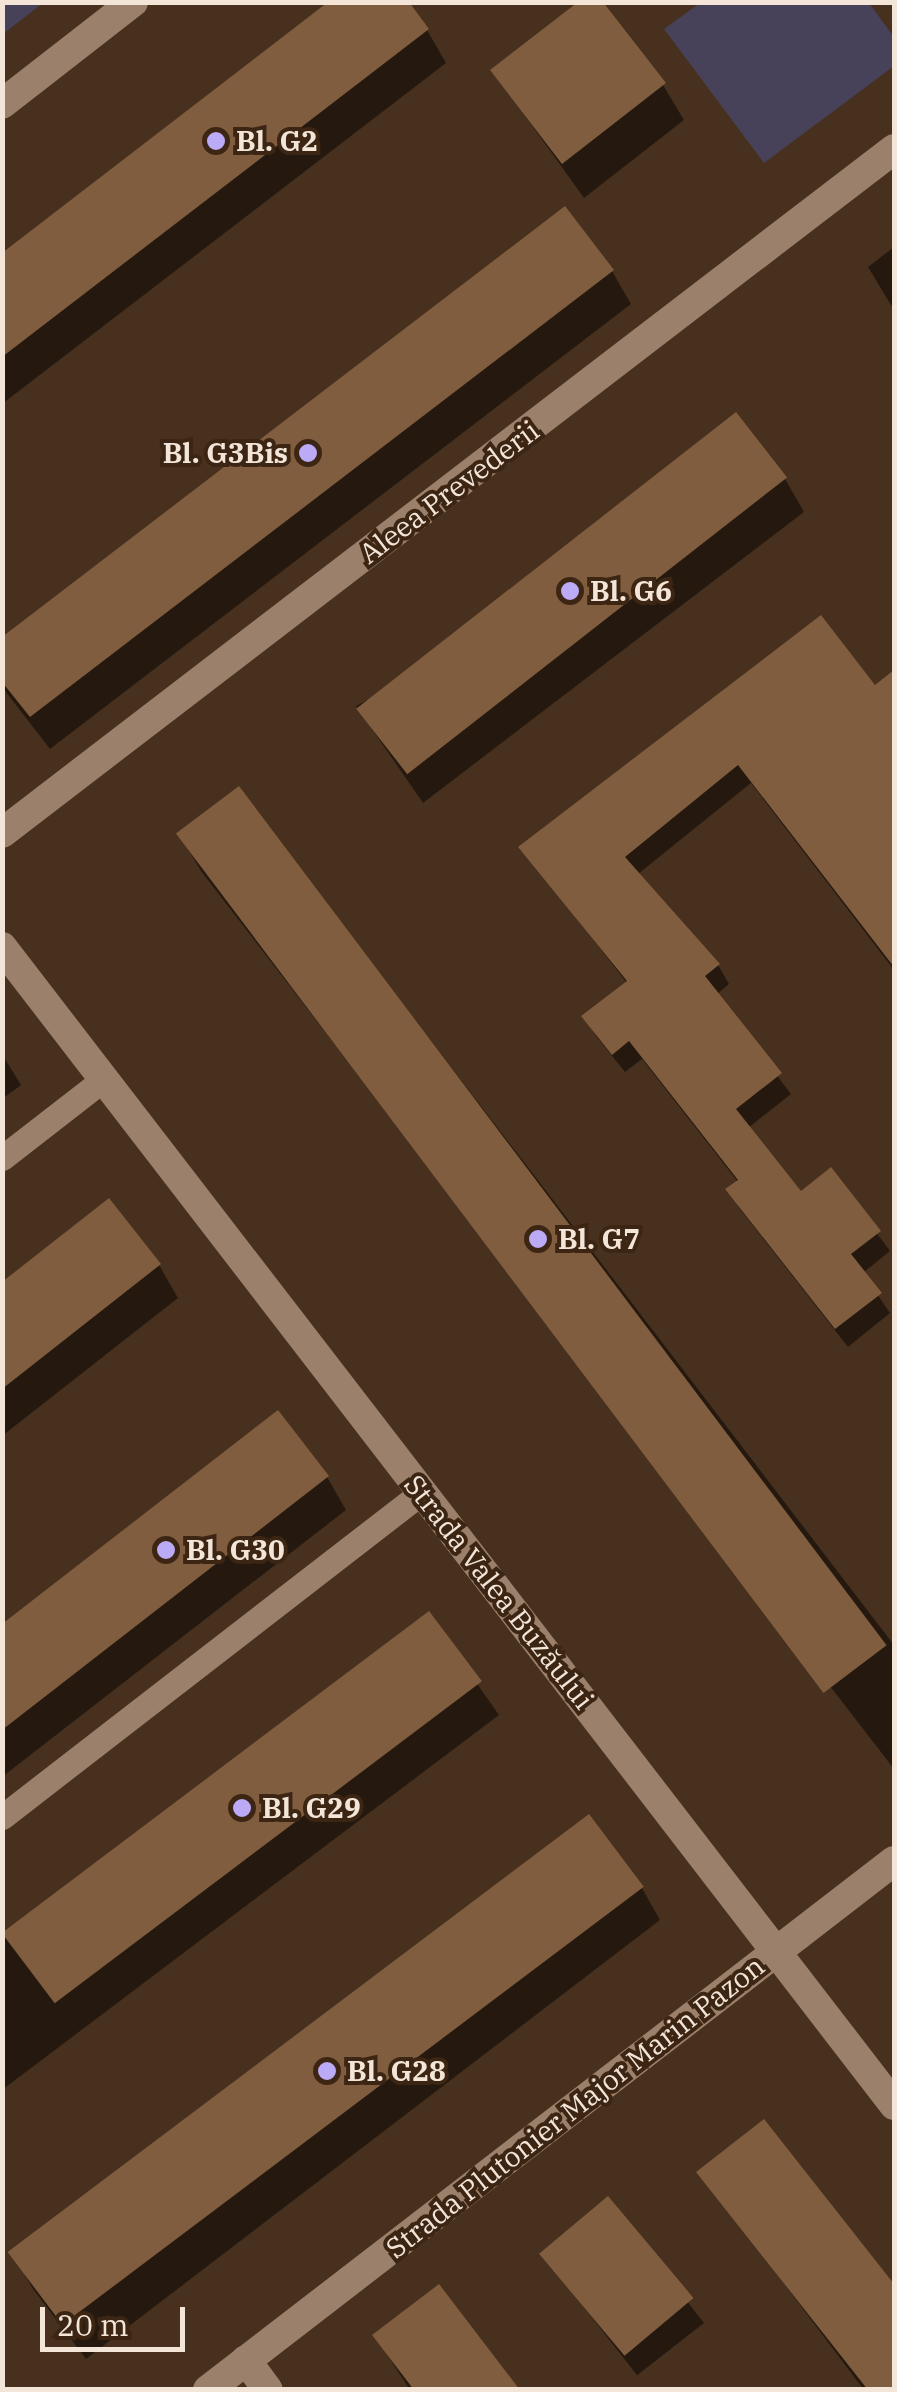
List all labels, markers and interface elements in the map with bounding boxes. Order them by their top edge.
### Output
place label: Bl. G2 [236,124,318,158]
marker: Bl. G2 [205,130,227,152]
street label: Aleea Prevederii [353,414,545,570]
place label: Bl. G3Bis [163,436,288,470]
marker: Bl. G3Bis [297,442,319,464]
place label: Bl. G6 [590,574,672,608]
marker: Bl. G6 [559,580,581,602]
place label: Bl. G7 [558,1222,640,1256]
marker: Bl. G7 [527,1228,549,1250]
street label: Strada Valea Buzăului [397,1468,601,1716]
place label: Bl. G30 [186,1533,285,1567]
marker: Bl. G30 [155,1539,177,1561]
place label: Bl. G29 [262,1791,361,1825]
marker: Bl. G29 [231,1797,253,1819]
street label: Strada Plutonier Major Marin Pazon [379,1949,771,2265]
place label: Bl. G28 [347,2054,446,2088]
marker: Bl. G28 [316,2060,338,2082]
scale bar [45,2287,190,2349]
text: 20 m [57,2305,129,2344]

